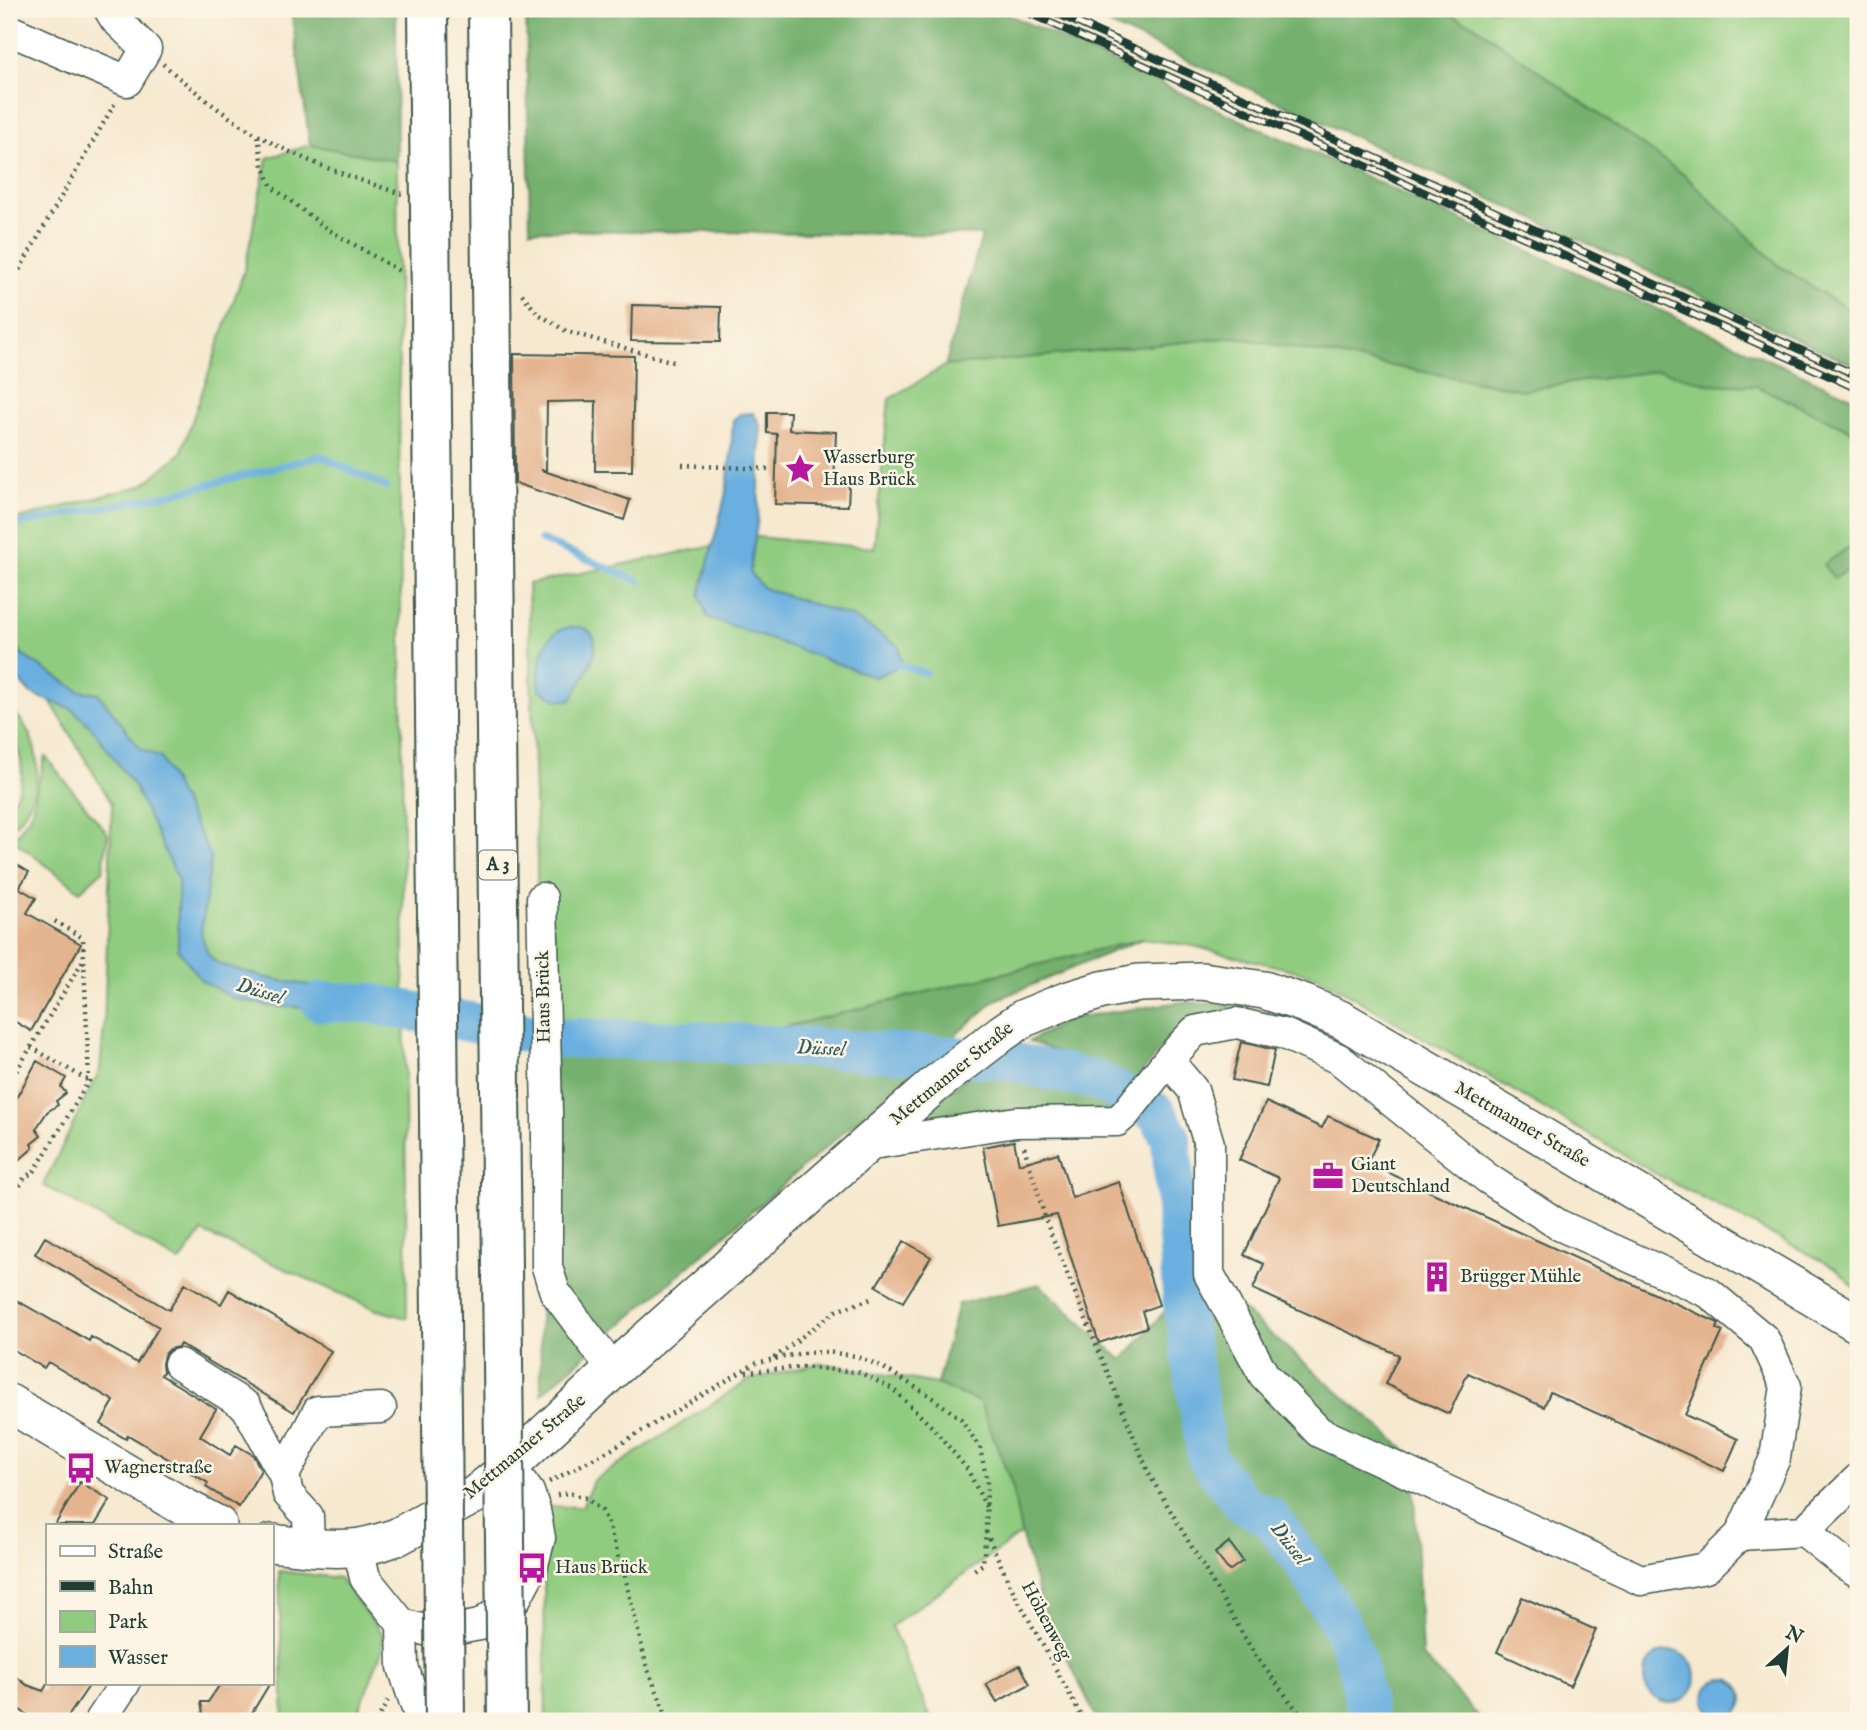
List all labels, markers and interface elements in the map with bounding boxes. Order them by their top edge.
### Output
place label: Wasserburg Haus Brück [823,446,917,492]
place icon: Wasserburg Haus Brück [783,452,817,486]
road number: A 3 [479,850,517,880]
street label: Haus Brück [531,950,557,1044]
water label: Düssel [233,972,289,1013]
street label: Mettmanner Straße [885,1017,1019,1131]
water label: Düssel [796,1034,848,1064]
street label: Mettmanner Straße [1450,1077,1594,1174]
place label: Giant Deutschland [1351,1153,1451,1199]
office icon: Giant Deutschland [1311,1159,1345,1193]
building icon: Brügger Mühle [1420,1260,1454,1294]
place label: Brügger Mühle [1460,1265,1582,1289]
street label: Mettmanner Straße [459,1389,591,1505]
bus stop icon: Wagnerstraße [64,1451,98,1485]
place label: Wagnerstraße [104,1456,212,1480]
water label: Düssel [1264,1517,1316,1573]
legend [46,1524,273,1684]
text: Straße [108,1539,164,1566]
bus stop icon: Haus Brück [515,1551,549,1585]
place label: Haus Brück [555,1556,649,1580]
text: Bahn [108,1575,153,1602]
street label: Höhenweg [1015,1577,1077,1665]
text: Park [108,1609,149,1636]
north arrow [1752,1614,1822,1684]
text: N [1780,1621,1807,1650]
text: Wasser [108,1645,168,1672]

